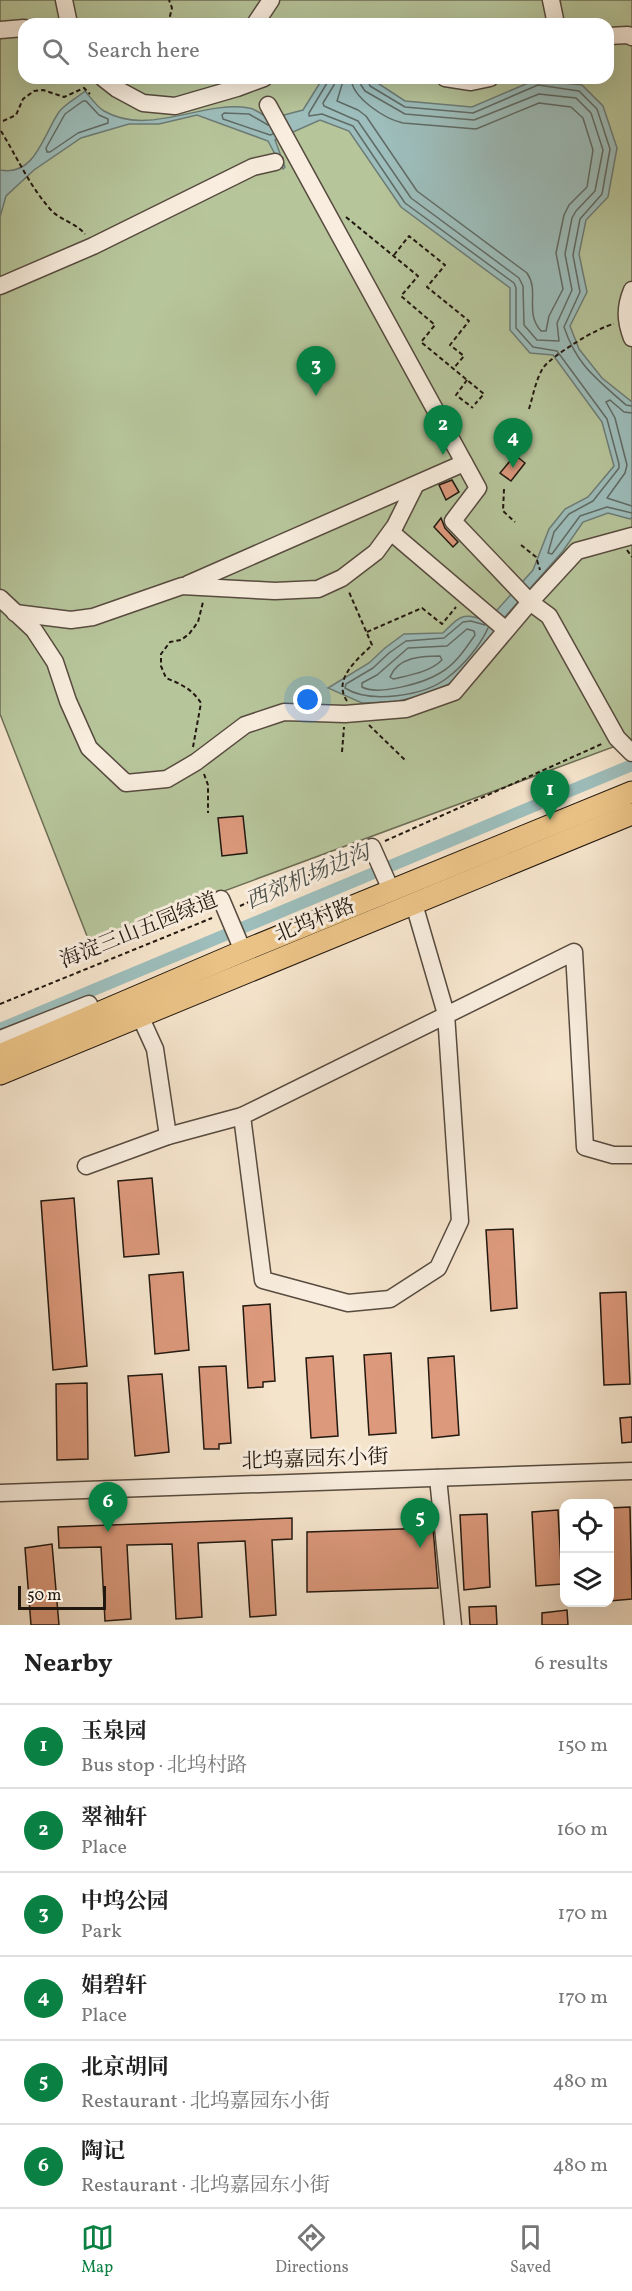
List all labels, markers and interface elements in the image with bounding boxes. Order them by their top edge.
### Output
search box [18,18,614,84]
icon: search [39,35,72,68]
text: Search here [87,36,200,67]
pin: 3 [296,346,336,396]
pin: 2 [424,406,462,455]
pin: 4 [494,418,532,468]
your location [293,685,322,714]
pin: 1 [530,770,570,820]
water label: 西郊机场边沟 [241,837,378,918]
street label: 海淀三山五园绿道 [56,886,222,976]
street label: 北坞村路 [271,892,359,950]
street label: 北坞嘉园东小街 [241,1443,389,1477]
pin: 6 [88,1482,128,1532]
pin: 5 [400,1498,440,1548]
map controls [560,1499,614,1607]
button: locate [560,1499,614,1553]
button: layers [560,1553,614,1607]
scale bar [18,1583,106,1610]
text: 50 m [27,1585,61,1607]
text: Nearby [24,1646,113,1682]
text: 6 results [535,1650,608,1678]
text: 玉泉园 [81,1717,147,1748]
text: 1 [39,1732,48,1760]
text: 150 m [557,1732,608,1760]
text: Bus stop · 北坞村路 [81,1752,247,1780]
text: 翠袖轩 [81,1803,147,1834]
text: 2 [38,1816,49,1844]
text: 160 m [556,1816,608,1844]
text: Place [81,1834,127,1862]
text: 中坞公园 [81,1887,169,1918]
text: 3 [38,1900,49,1928]
text: 170 m [558,1900,608,1928]
text: Park [81,1918,122,1946]
text: 娟碧轩 [81,1971,147,2002]
text: 4 [37,1984,50,2012]
text: 170 m [558,1984,608,2012]
text: Place [81,2002,127,2030]
text: 北京胡同 [81,2053,169,2084]
text: 5 [39,2068,48,2096]
text: 480 m [553,2068,608,2096]
text: Restaurant · 北坞嘉园东小街 [81,2088,330,2116]
text: 陶记 [81,2137,125,2168]
text: 6 [38,2152,49,2180]
text: 480 m [553,2152,608,2180]
text: Restaurant · 北坞嘉园东小街 [81,2172,330,2200]
tab: Map [81,2221,114,2279]
tab: Directions [275,2221,349,2279]
tab: Saved [510,2221,551,2279]

